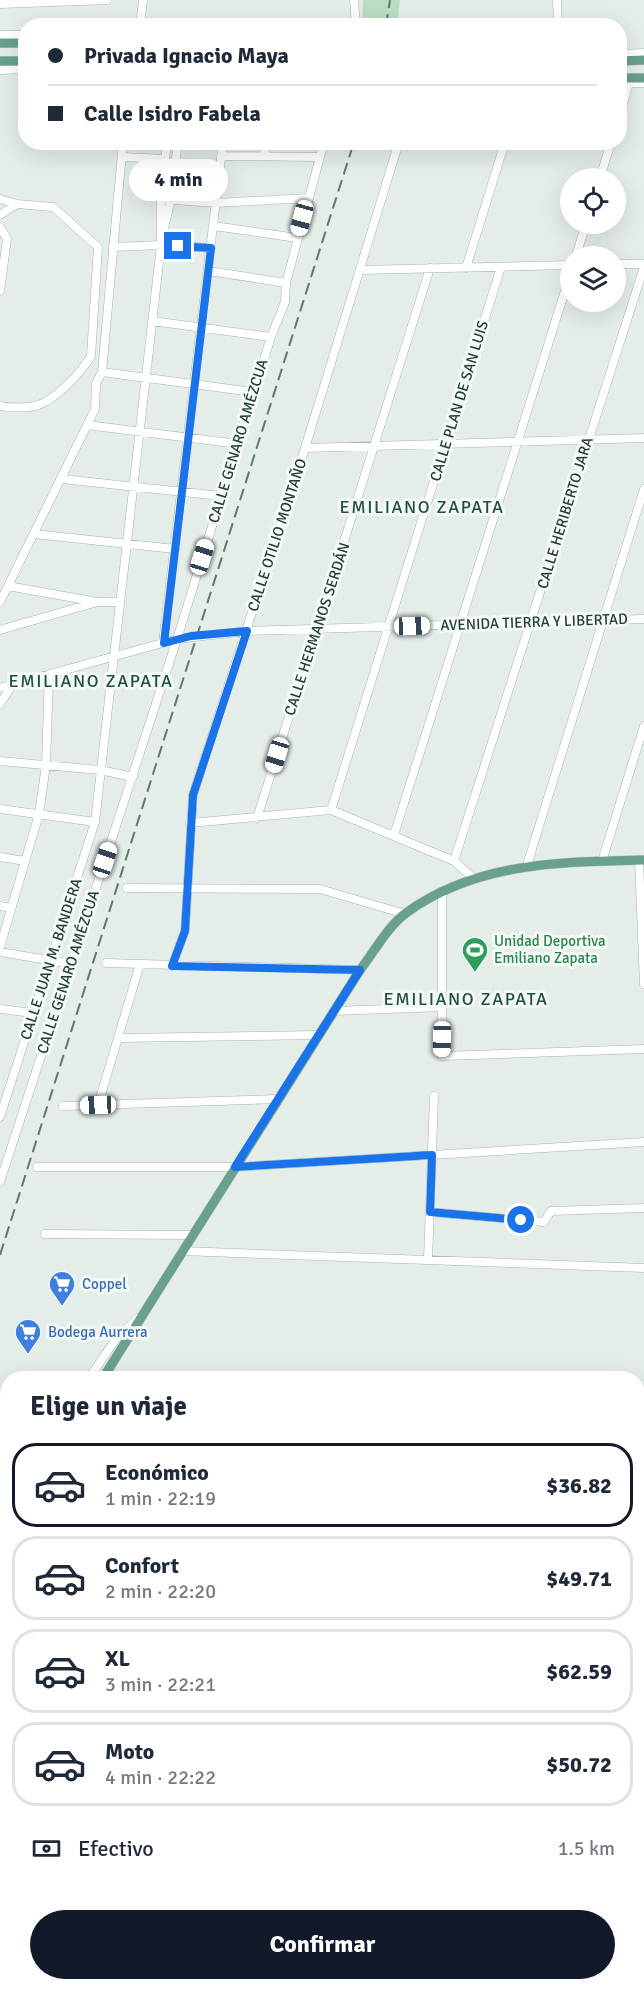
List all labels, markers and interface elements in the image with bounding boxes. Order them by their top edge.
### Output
text: Privada Ignacio Maya [84,42,289,69]
text: Calle Isidro Fabela [84,100,261,127]
callout: 4 min [128,159,228,201]
text: 4 min [154,167,203,192]
map controls [560,168,626,312]
button: locate [560,168,626,234]
car [289,198,315,238]
route end [164,232,191,259]
button: layers [560,246,626,312]
street label: CALLE PLAN DE SAN LUIS [426,319,492,483]
street label: CALLE GENARO AMÉZCUA [203,356,272,525]
street label: CALLE HERIBERTO JARA [533,435,597,591]
street label: CALLE OTILIO MONTAÑO [243,456,310,614]
district label: EMILIANO ZAPATA [340,496,504,518]
car [188,537,216,577]
street label: CALLE HERMANOS SERDÁN [280,540,353,718]
street label: AVENIDA TIERRA Y LIBERTAD [440,610,628,634]
car [394,616,430,636]
district label: EMILIANO ZAPATA [9,670,173,692]
car [263,735,291,775]
car [91,840,119,880]
street label: CALLE JUAN M. BANDERA [16,876,86,1042]
street label: CALLE GENARO AMÉZCUA [32,888,103,1056]
place label: Unidad Deportiva Emiliano Zapata [494,932,606,967]
sports icon: Unidad Deportiva Emiliano Zapata [460,935,490,973]
district label: EMILIANO ZAPATA [384,988,548,1010]
car [433,1021,451,1057]
car [80,1095,116,1115]
route start [507,1206,534,1233]
supermarket icon: Coppel [47,1269,77,1307]
place label: Coppel [82,1275,127,1293]
supermarket icon: Bodega Aurrera [13,1317,43,1355]
place label: Bodega Aurrera [48,1323,148,1341]
text: Elige un viaje [30,1390,187,1423]
icon: car [33,1458,87,1512]
text: Económico [105,1459,209,1486]
text: $36.82 [546,1472,612,1499]
text: 1 min · 22:19 [105,1486,216,1511]
icon: car [33,1551,87,1605]
text: Confort [105,1552,179,1579]
text: $49.71 [546,1565,612,1592]
text: 2 min · 22:20 [105,1579,216,1604]
icon: car [33,1644,87,1698]
text: XL [105,1645,130,1672]
text: $62.59 [546,1658,612,1685]
text: 3 min · 22:21 [105,1672,216,1697]
icon: car [33,1737,87,1791]
text: Moto [105,1738,154,1765]
text: $50.72 [546,1751,612,1778]
text: 4 min · 22:22 [105,1765,216,1790]
icon: cash [30,1832,63,1865]
text: Efectivo [78,1835,154,1862]
text: 1.5 km [558,1836,615,1861]
button: Confirmar [30,1910,615,1979]

